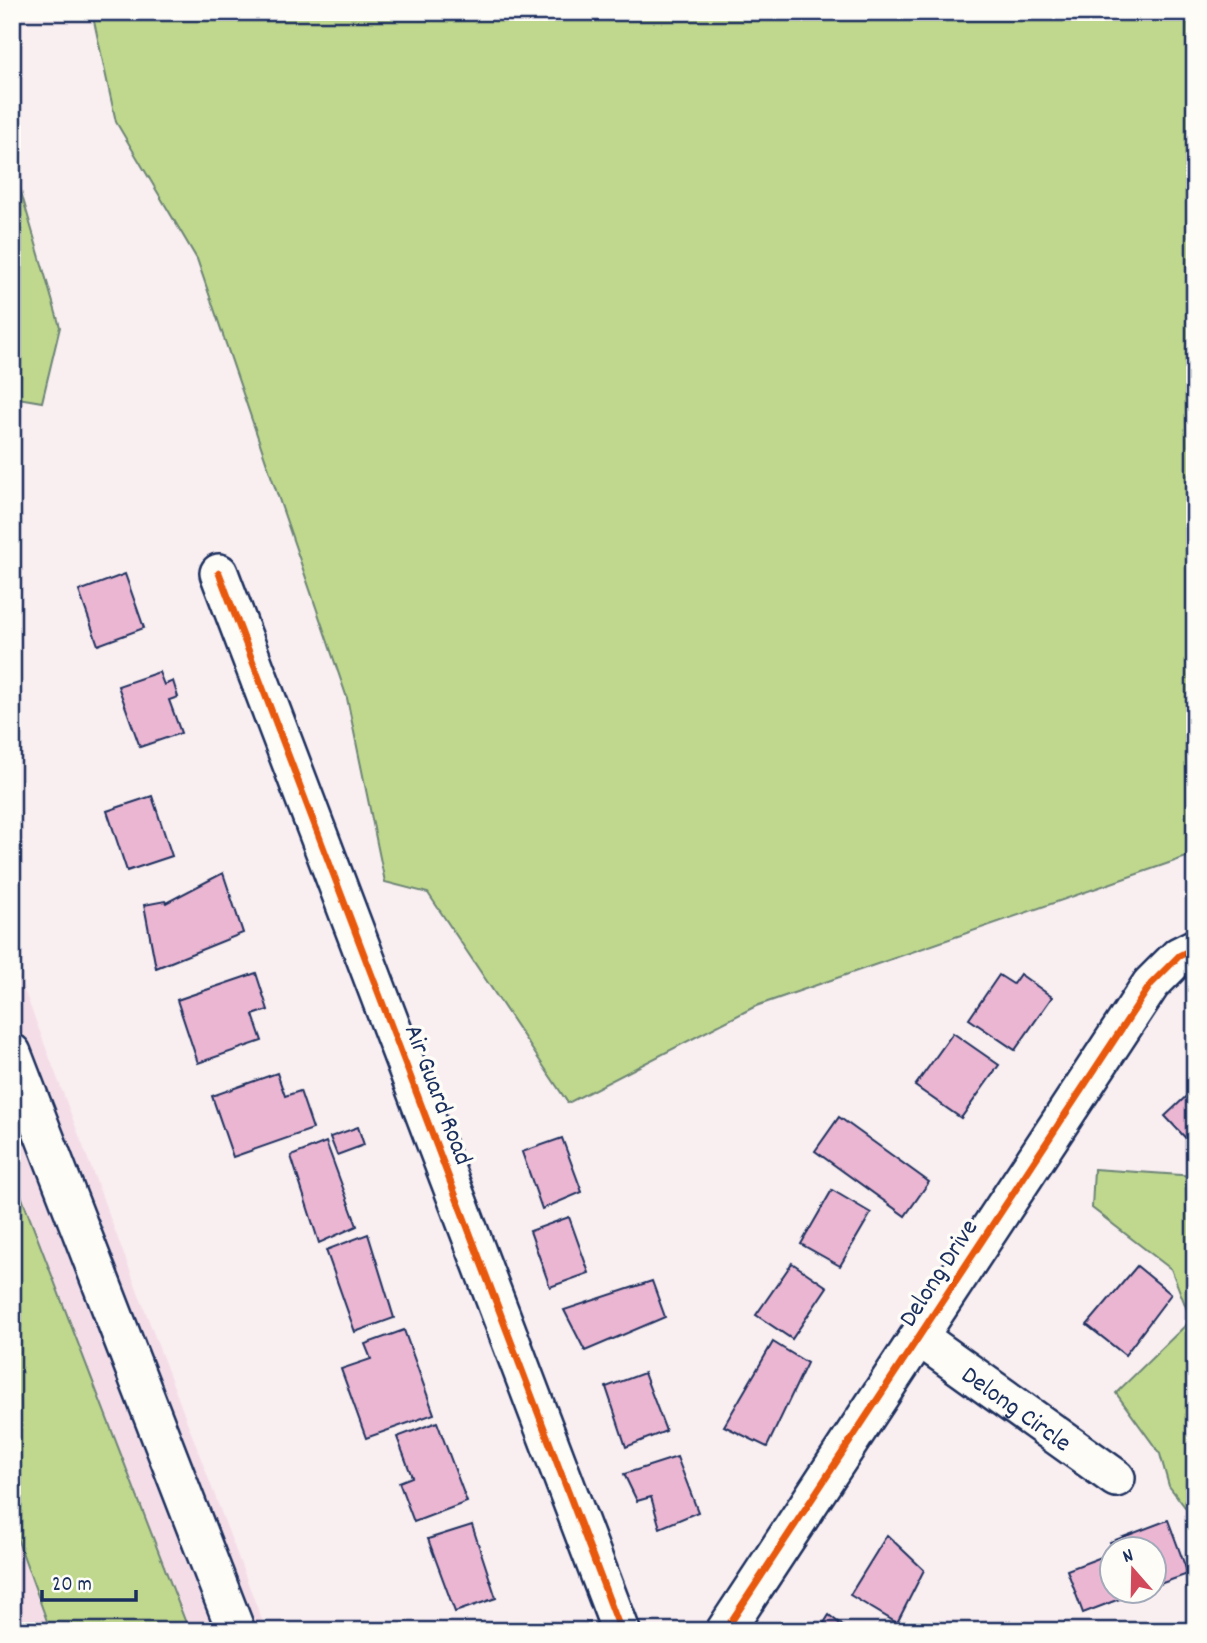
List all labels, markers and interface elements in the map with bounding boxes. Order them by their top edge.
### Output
street label: Air Guard Road [393,1020,480,1171]
street label: Delong Drive [891,1213,989,1335]
street label: Delong Circle [953,1358,1078,1462]
north arrow [1098,1534,1168,1604]
text: N [1119,1543,1137,1572]
scale bar [42,1559,136,1603]
text: 20 m [52,1571,92,1601]

